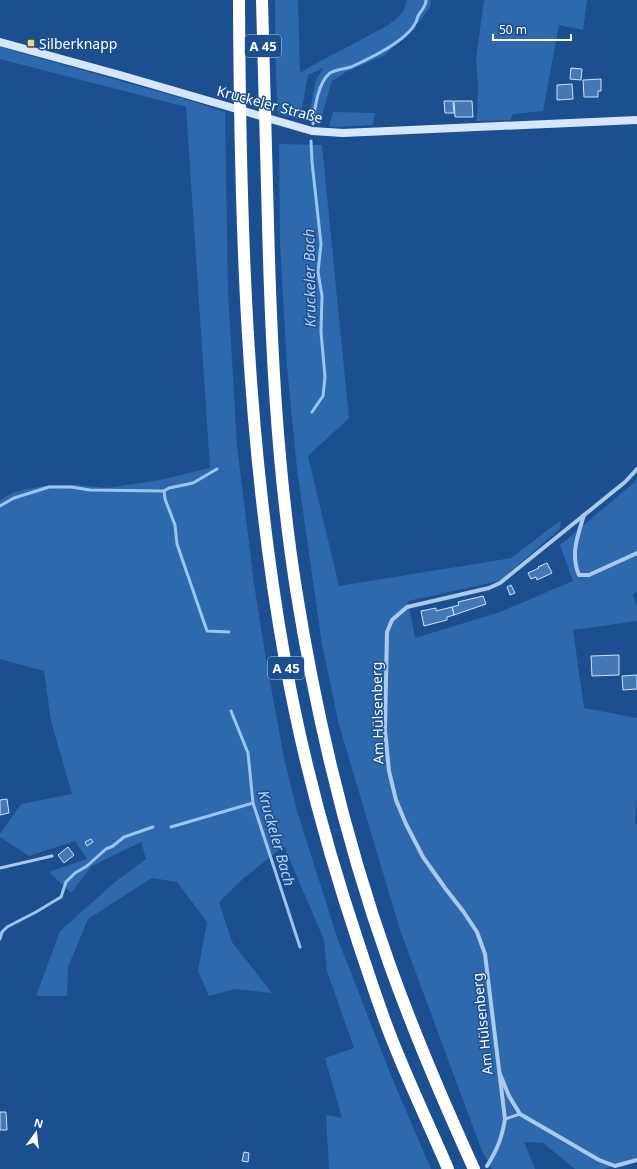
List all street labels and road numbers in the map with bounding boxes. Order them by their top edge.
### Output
road number: A 45 [245,35,281,57]
street label: Kruckeler Straße [215,81,325,127]
road number: A 45 [268,657,304,679]
street label: Am Hülsenberg [367,662,387,764]
street label: Am Hülsenberg [467,972,497,1076]

